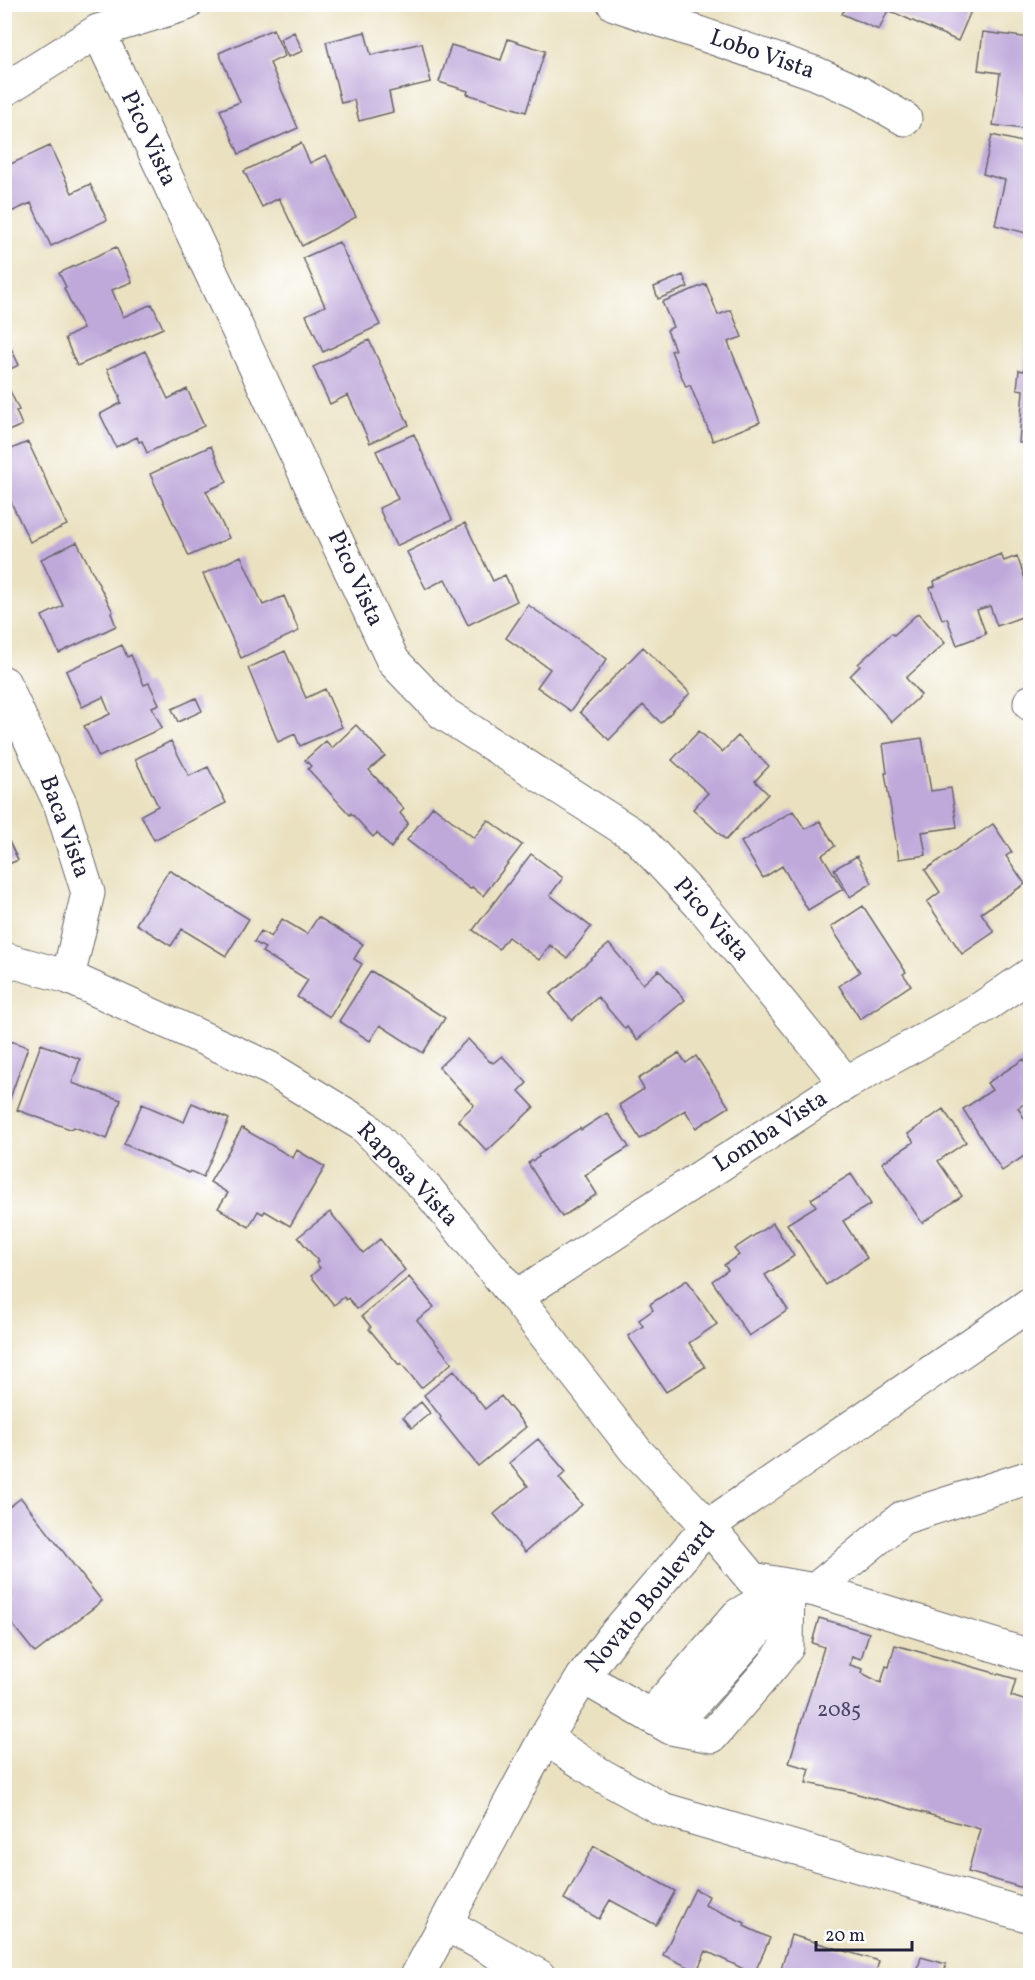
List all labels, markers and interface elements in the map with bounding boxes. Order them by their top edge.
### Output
street label: Lobo Vista [705,21,819,89]
street label: Pico Vista [111,86,185,192]
street label: Pico Vista [318,526,392,632]
street label: Baca Vista [30,771,98,883]
street label: Pico Vista [665,870,757,970]
street label: Lomba Vista [707,1082,835,1182]
street label: Raposa Vista [348,1115,466,1235]
street label: Novato Boulevard [578,1515,724,1681]
house number: 2085 [817,1696,861,1725]
scale bar [816,1914,912,1952]
text: 20 m [825,1924,865,1949]

